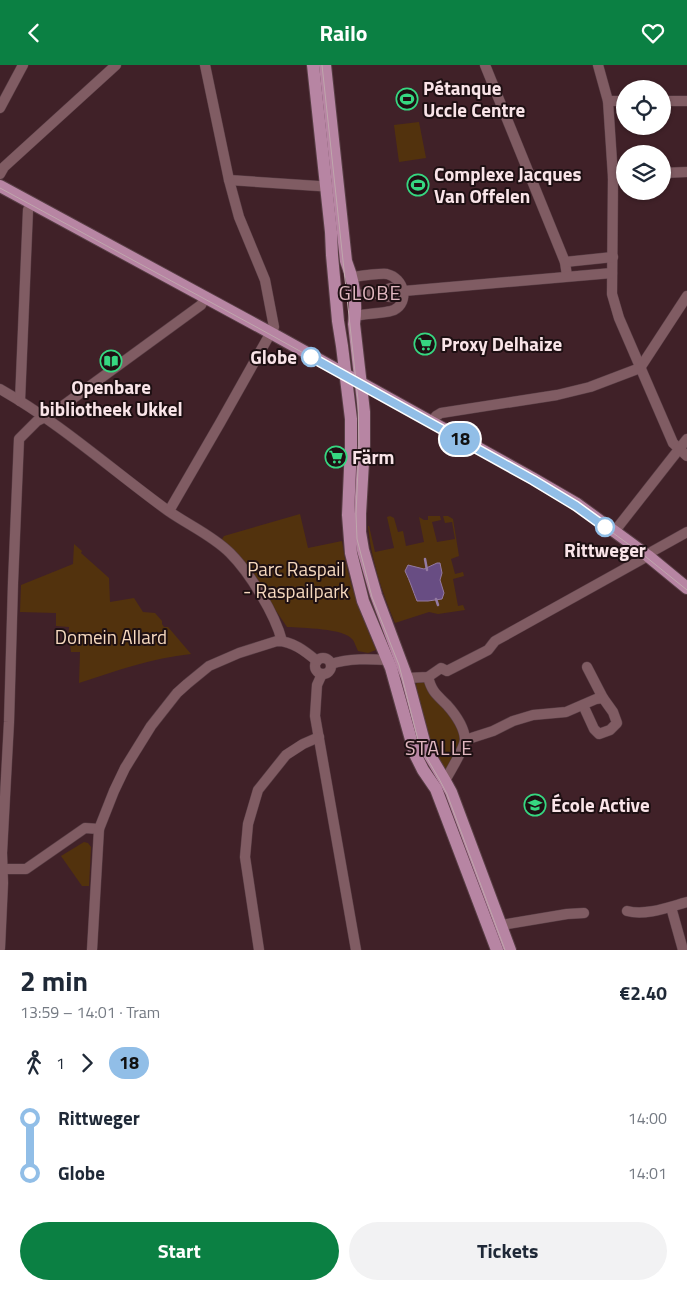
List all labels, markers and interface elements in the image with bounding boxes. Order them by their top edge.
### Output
text: Railo [319,16,368,50]
icon: back [20,19,48,47]
icon: heart [639,19,667,47]
place label: Pétanque Uccle Centre [423,73,526,124]
map controls [616,80,671,200]
button: locate [616,80,671,135]
sports icon: Pétanque Uccle Centre [395,87,419,111]
button: layers [616,145,671,200]
place label: Complexe Jacques Van Offelen [434,159,581,210]
sports icon: Complexe Jacques Van Offelen [406,173,430,197]
district label: GLOBE [338,277,402,308]
place label: Proxy Delhaize [441,329,563,358]
supermarket icon: Proxy Delhaize [413,332,437,356]
place label: Globe [250,342,297,371]
marker: Globe [301,347,321,367]
library icon: Openbare bibliotheek Ukkel [99,349,123,373]
place label: Openbare bibliotheek Ukkel [39,372,183,423]
line badge: 18 [438,423,482,455]
text: 18 [450,425,470,452]
place label: Färm [352,442,394,471]
supermarket icon: Färm [324,445,348,469]
marker: Rittweger [595,517,615,537]
place label: Rittweger [564,535,646,564]
park label: Parc Raspail - Raspailpark [243,554,349,605]
park label: Domein Allard [55,622,167,651]
district label: STALLE [405,732,473,763]
place label: École Active [551,790,650,819]
school or university icon: École Active [523,793,547,817]
text: 2 min [20,959,88,1002]
text: €2.40 [620,978,667,1007]
text: 13:59 – 14:01 · Tram [20,1000,160,1024]
icon: walk [20,1049,48,1077]
icon: forward [73,1049,101,1077]
text: 18 [119,1049,139,1076]
text: 1 [56,1051,65,1075]
text: Rittweger [58,1103,140,1132]
text: 14:00 [628,1106,667,1130]
text: Globe [58,1158,105,1187]
text: 14:01 [628,1161,667,1185]
button: Start [20,1222,339,1280]
button: Tickets [349,1222,667,1280]

